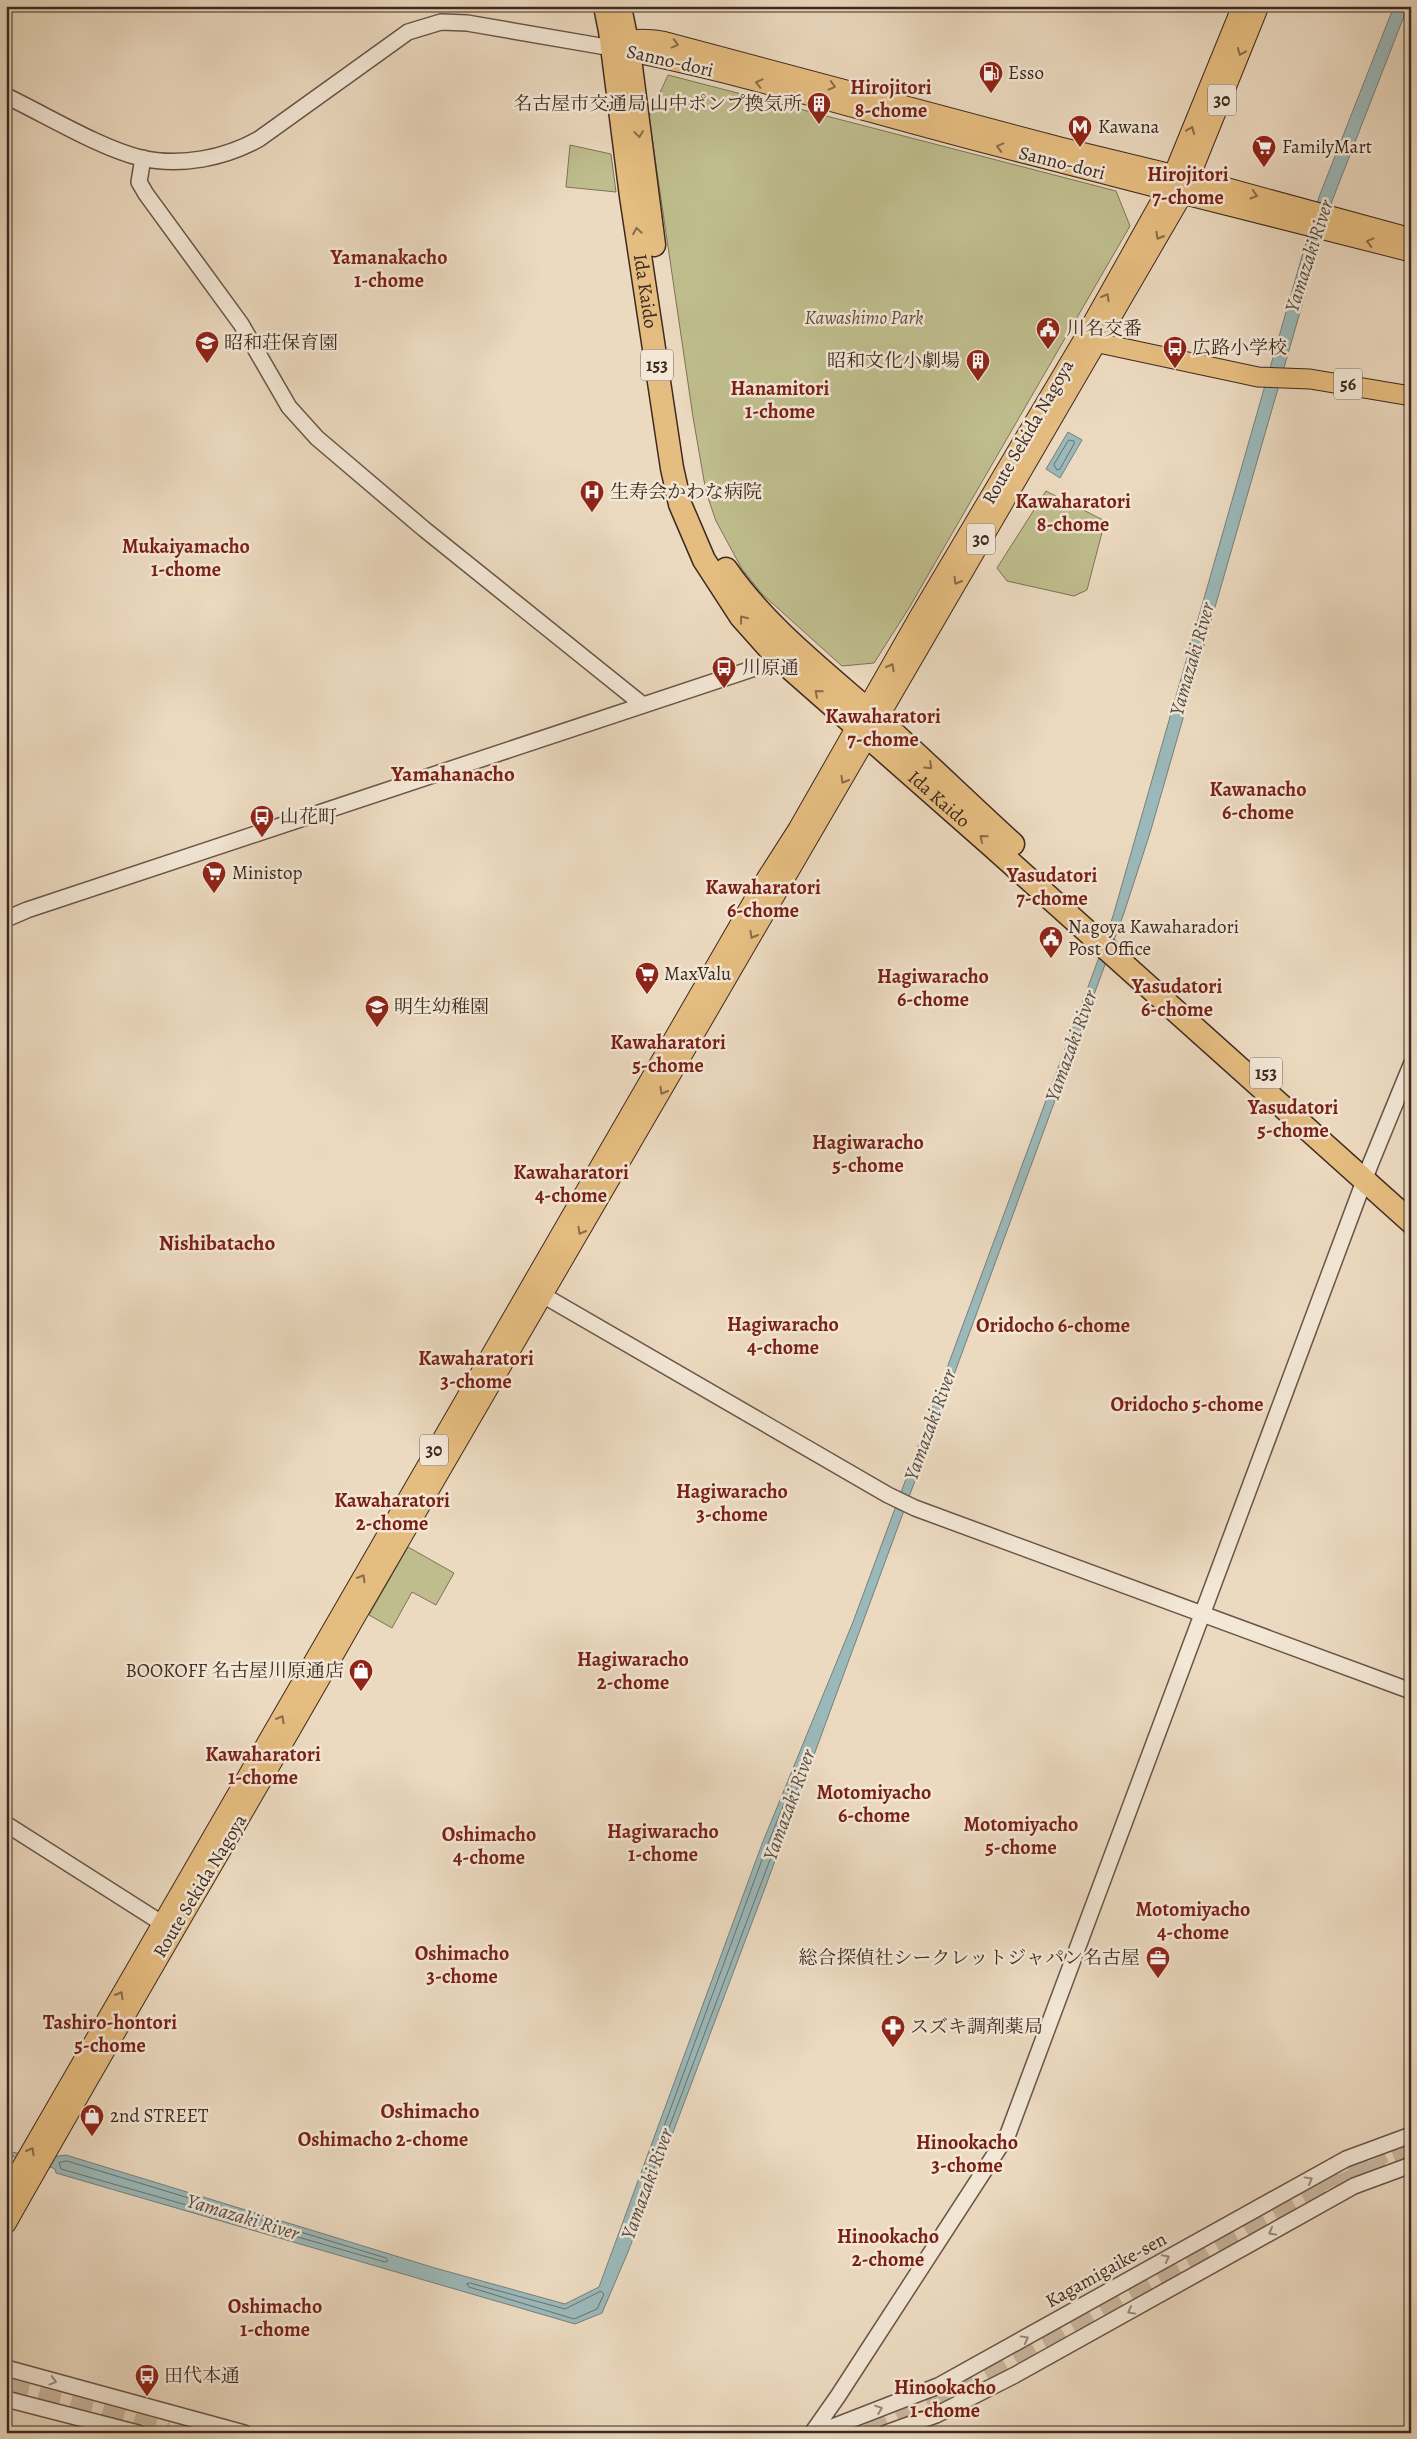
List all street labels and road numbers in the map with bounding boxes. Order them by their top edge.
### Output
street label: Sanno-dori [624,38,716,84]
road number: 30 [1208,84,1236,116]
street label: Sanno-dori [1016,140,1108,186]
street label: Ida Kaido [627,252,664,330]
road number: 153 [641,350,673,380]
street label: Route Sekida Nagoya [976,355,1080,509]
road number: 56 [1334,368,1362,399]
road number: 30 [967,524,995,554]
street label: Ida Kaido [902,765,976,834]
road number: 153 [1250,1058,1282,1088]
road number: 30 [420,1434,448,1466]
street label: Route Sekida Nagoya [147,1809,253,1963]
street label: Kagamigaike-sen [1041,2226,1171,2314]

